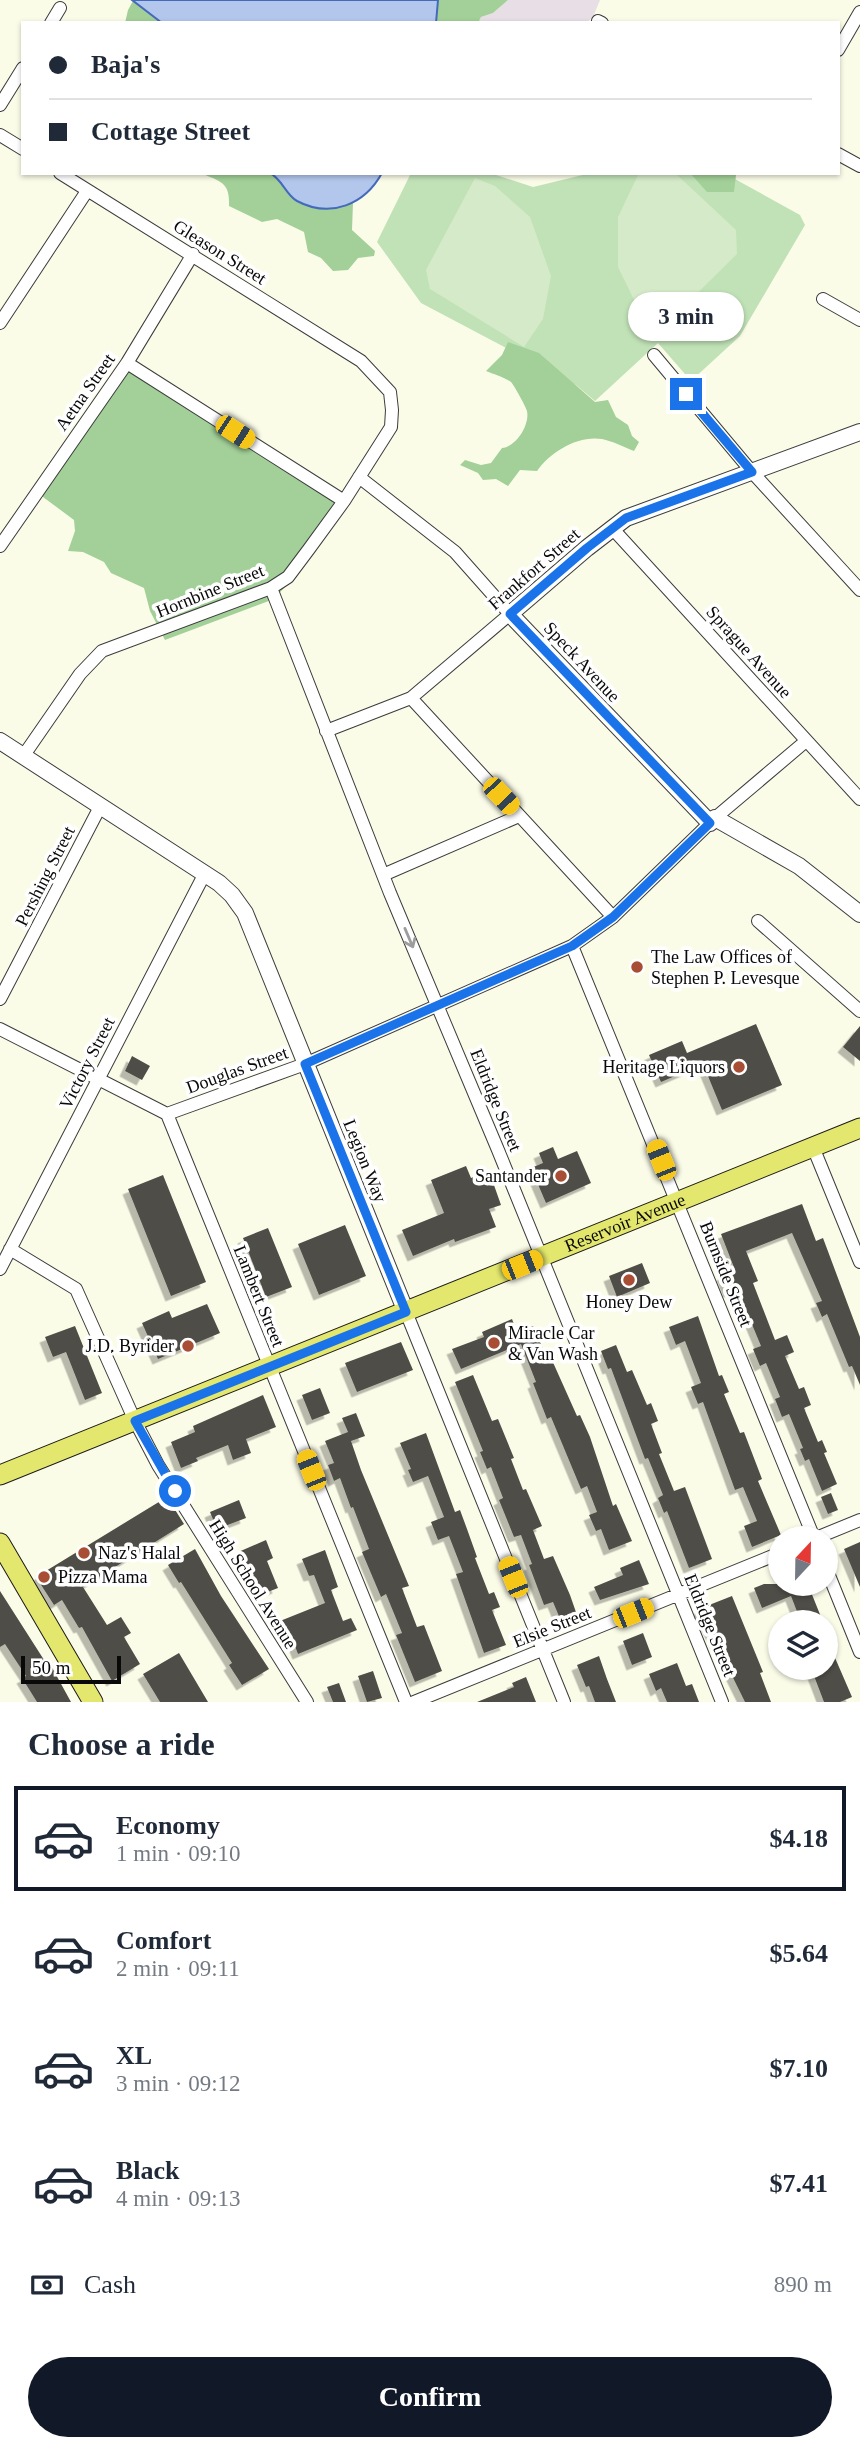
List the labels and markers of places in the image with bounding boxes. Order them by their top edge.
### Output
place label: The Law Offices of Stephen P. Levesque [651,947,799,988]
marker: The Law Offices of Stephen P. Levesque [629,959,645,975]
place label: Heritage Liquors [603,1057,725,1077]
marker: Heritage Liquors [731,1059,747,1075]
place label: Santander [475,1166,547,1186]
marker: Santander [553,1168,569,1184]
marker: Honey Dew [621,1272,637,1288]
place label: Honey Dew [586,1292,672,1312]
place label: Miracle Car & Van Wash [508,1323,598,1364]
marker: Miracle Car & Van Wash [486,1335,502,1351]
place label: J.D. Byrider [86,1336,174,1356]
marker: J.D. Byrider [180,1338,196,1354]
place label: Naz's Halal [98,1543,181,1563]
marker: Naz's Halal [76,1545,92,1561]
place label: Pizza Mama [58,1567,147,1587]
marker: Pizza Mama [36,1569,52,1585]

